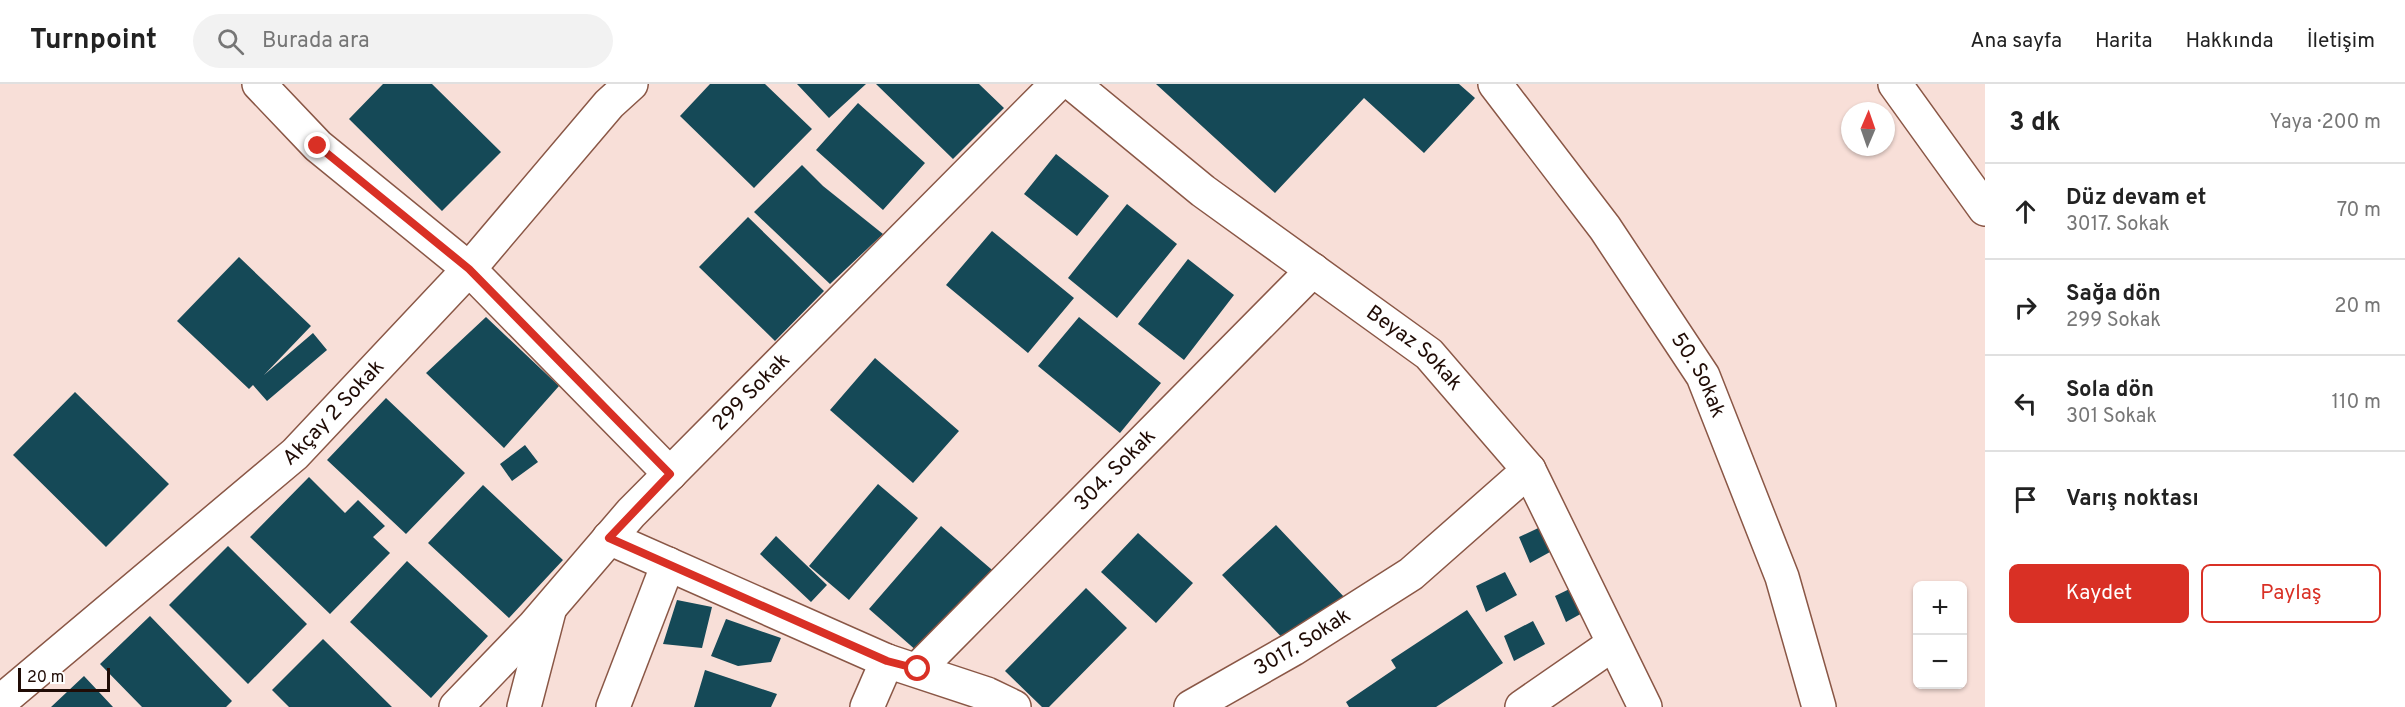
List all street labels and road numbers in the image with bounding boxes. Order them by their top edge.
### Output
street label: Beyaz Sokak [1361,299,1468,396]
street label: 50. Sokak [1665,328,1732,422]
street label: 299 Sokak [707,347,796,437]
street label: Akçay 2 Sokak [277,354,390,472]
street label: 304. Sokak [1068,423,1162,517]
street label: 3017. Sokak [1249,602,1356,682]

